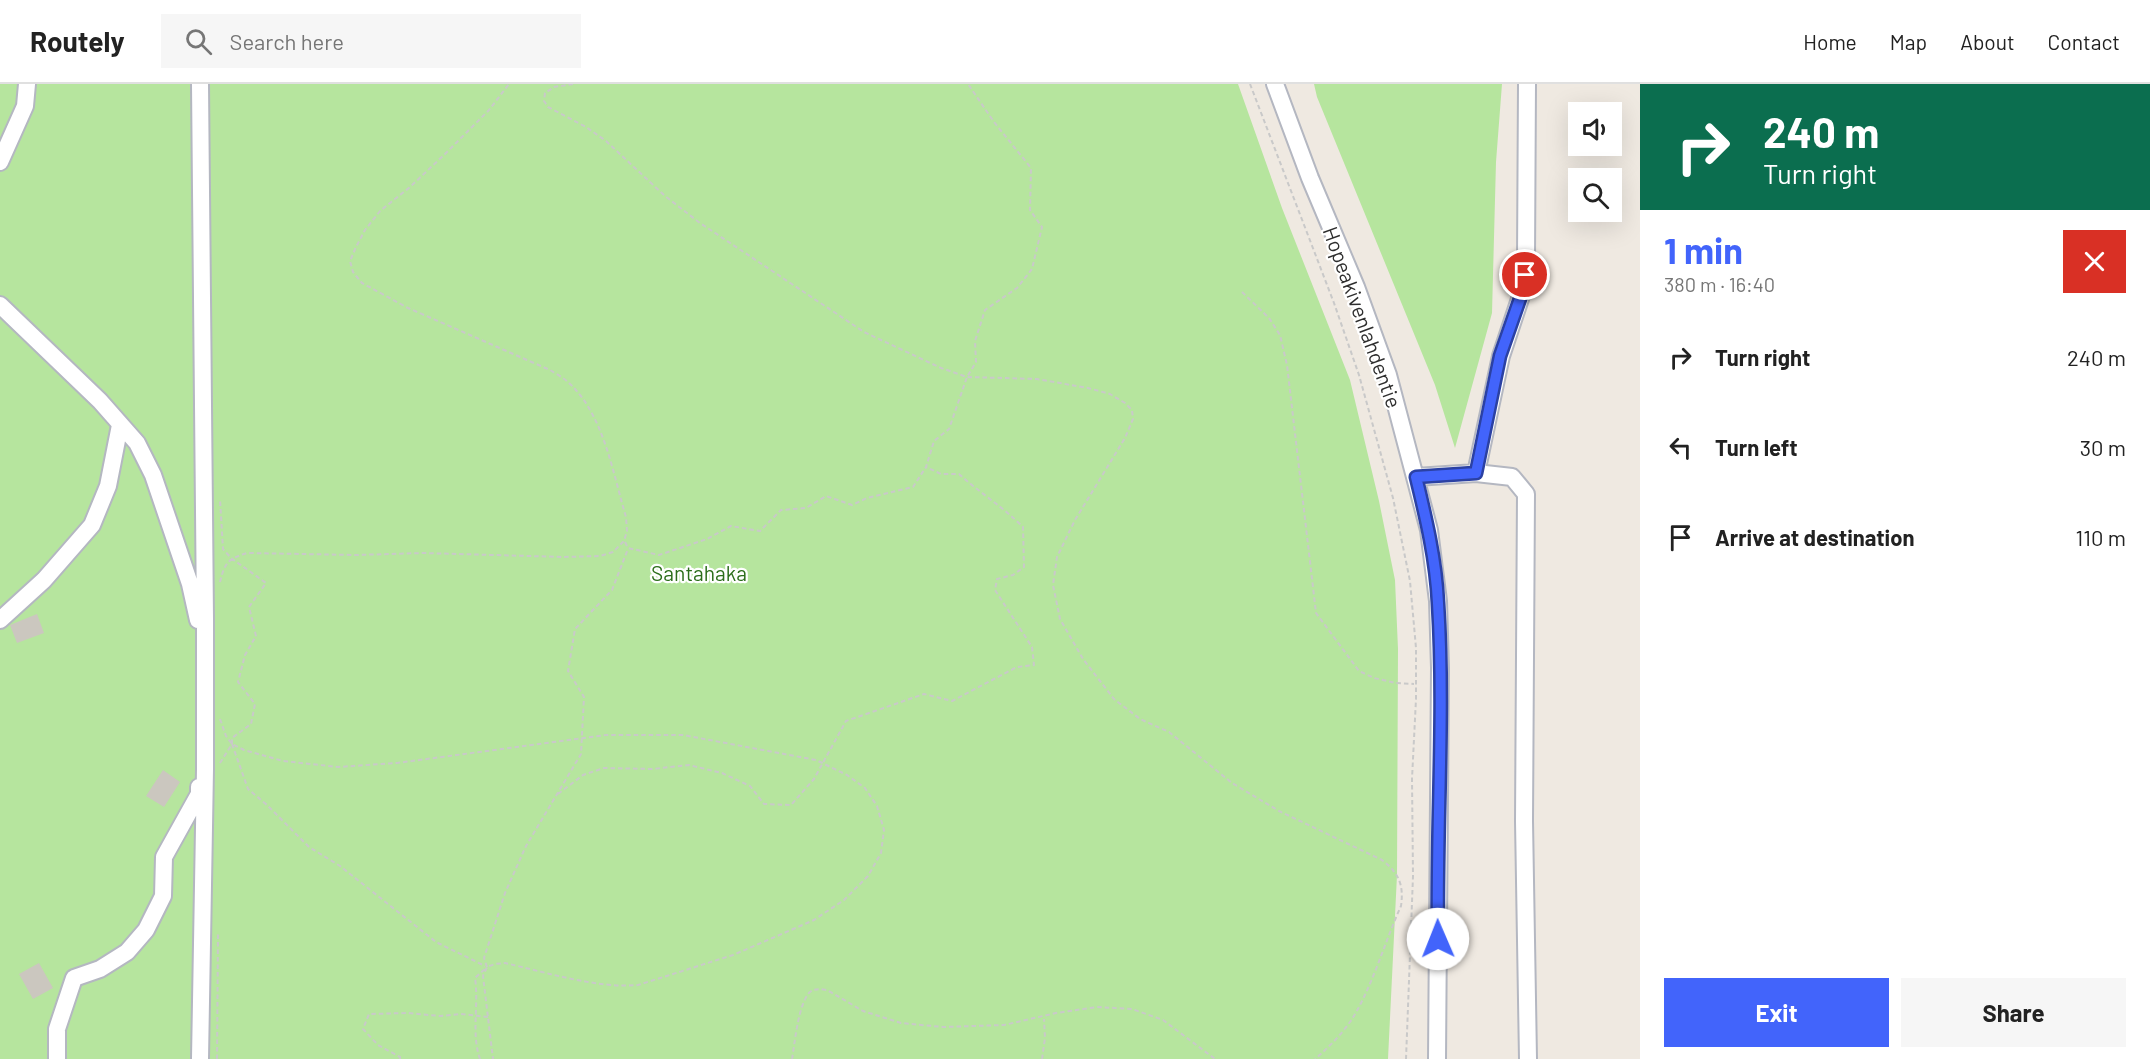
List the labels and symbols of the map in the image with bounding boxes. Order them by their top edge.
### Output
street label: Hopeakivenlahdentie [1319,223,1407,411]
pin [1499,249,1550,300]
park label: Santahaka [651,560,747,585]
position arrow [1406,907,1470,971]

